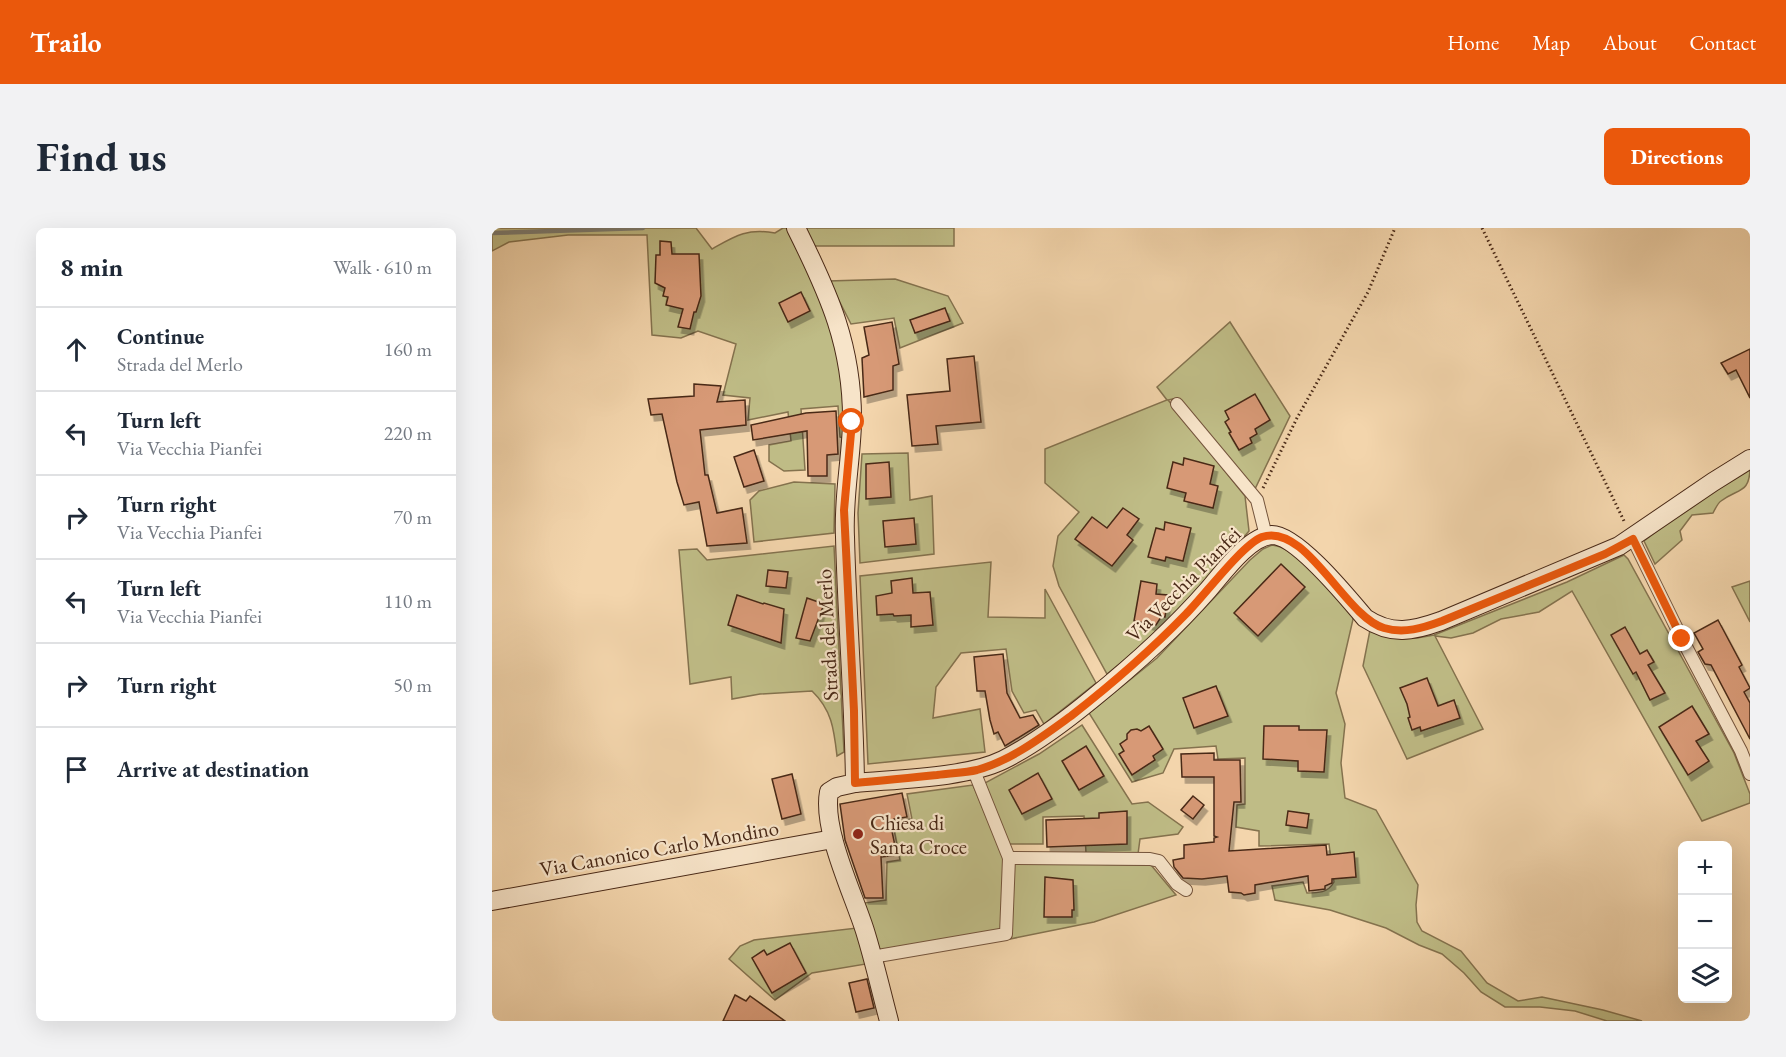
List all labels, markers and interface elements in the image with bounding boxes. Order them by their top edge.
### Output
text: Trailo [30,24,102,60]
text: Home [1447,29,1499,56]
text: Map [1532,29,1570,56]
text: About [1603,29,1656,56]
text: Contact [1689,29,1756,56]
button: Directions [1604,128,1750,185]
text: Find us [36,129,167,184]
text: 8 min [60,250,123,284]
text: Walk · 610 m [333,254,432,280]
text: Continue [117,322,204,351]
icon: ahead [60,333,93,366]
text: 160 m [384,336,432,362]
text: Strada del Merlo [117,351,243,377]
text: Turn left [117,406,201,435]
route start [838,408,864,434]
icon: left [60,417,93,450]
text: 220 m [384,420,432,446]
text: Via Vecchia Pianfei [117,435,262,461]
text: Turn right [117,490,216,519]
icon: right [60,501,93,534]
text: 70 m [393,504,432,530]
text: Via Vecchia Pianfei [117,519,262,545]
street label: Via Vecchia Pianfei [1120,521,1246,647]
street label: Strada del Merlo [810,568,844,702]
text: Turn left [117,574,201,603]
icon: left [60,585,93,618]
text: 110 m [384,588,432,614]
text: Via Vecchia Pianfei [117,603,262,629]
route end [1668,625,1694,651]
icon: right [60,669,93,702]
text: Turn right [117,671,216,700]
text: 50 m [393,672,432,698]
icon: arrive [60,753,93,786]
text: Arrive at destination [117,755,309,784]
place label: Chiesa di Santa Croce [870,809,967,860]
street label: Via Canonico Carlo Mondino [537,814,781,882]
marker: Chiesa di Santa Croce [851,827,865,841]
map controls [1678,841,1732,1003]
button: + [1678,841,1732,895]
button: − [1678,895,1732,949]
button: layers [1678,949,1732,1003]

